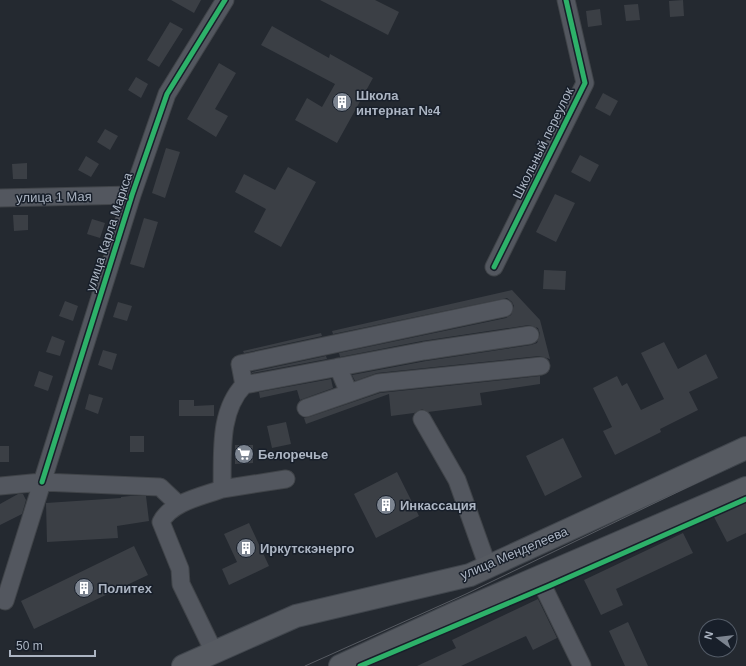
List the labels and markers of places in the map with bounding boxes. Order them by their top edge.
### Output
place label: Школа интернат №4 [356,88,441,118]
building icon: Школа интернат №4 [331,91,353,113]
supermarket icon: Белоречье [233,443,255,465]
place label: Белоречье [258,447,328,462]
building icon: Инкассация [375,494,397,516]
place label: Инкассация [400,498,476,513]
building icon: Иркутскэнерго [235,537,257,559]
place label: Иркутскэнерго [260,541,354,556]
building icon: Политех [73,577,95,599]
place label: Политех [98,581,153,596]

